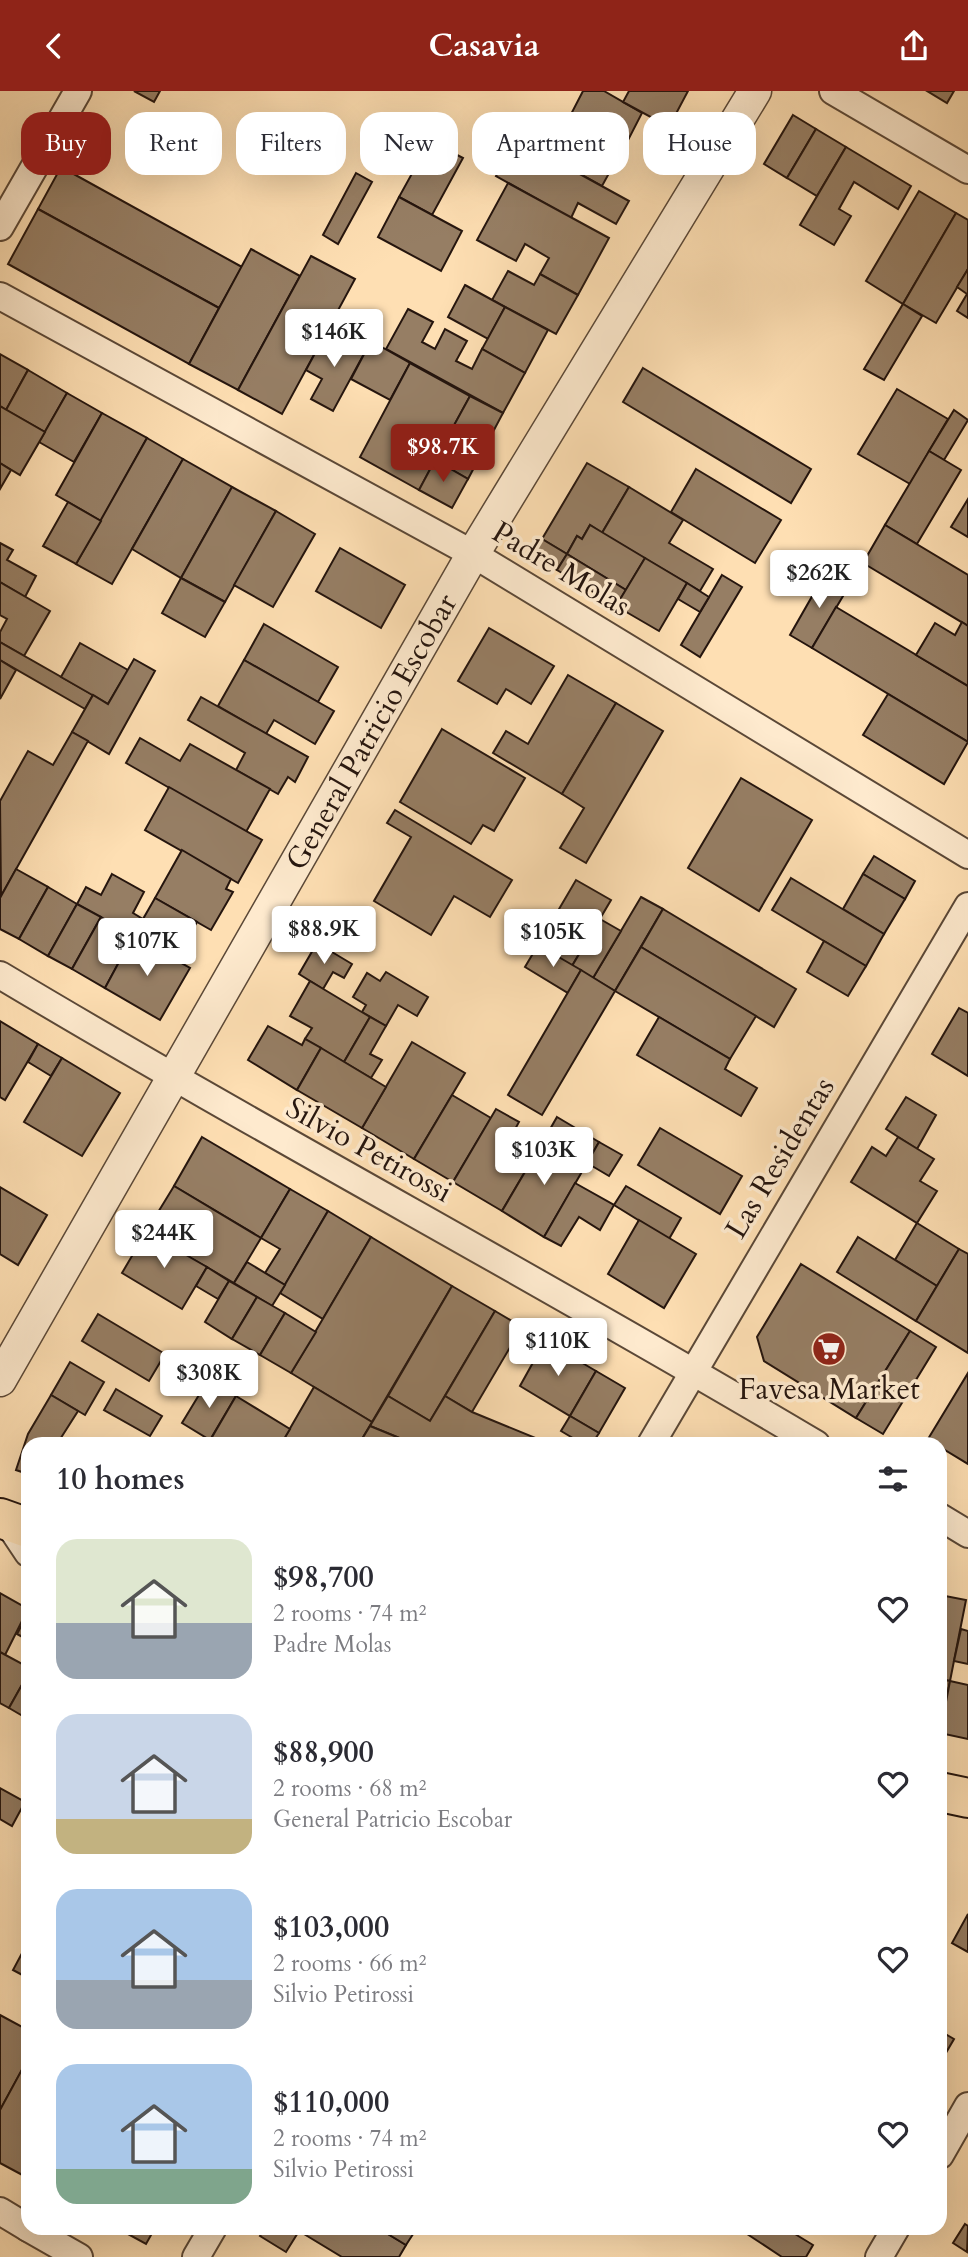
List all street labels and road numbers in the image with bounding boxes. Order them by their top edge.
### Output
street label: Padre Molas [484,512,638,626]
street label: General Patricio Escobar [276,586,467,877]
street label: Las Residentas [716,1070,844,1246]
street label: Silvio Petirossi [279,1087,459,1213]

